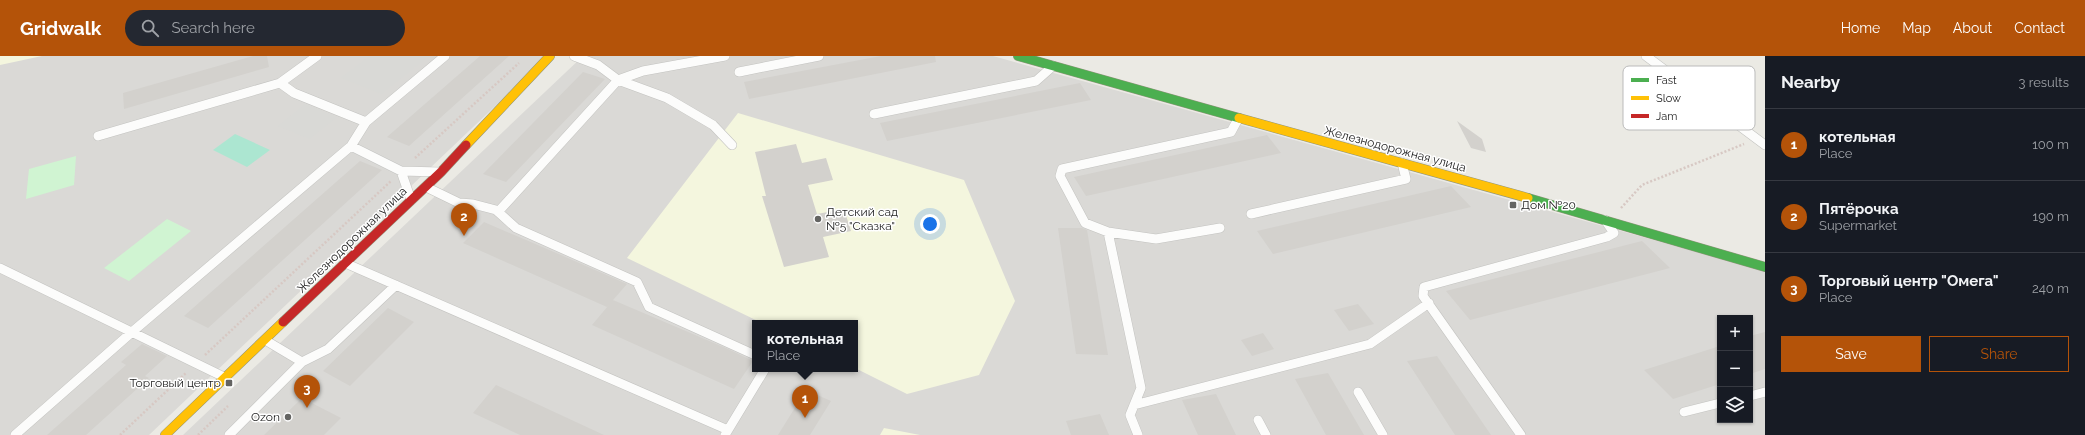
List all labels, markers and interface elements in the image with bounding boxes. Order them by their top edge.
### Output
search box [125,10,405,46]
text: Gridwalk [20,17,101,39]
icon: search [139,17,161,39]
text: Search here [171,19,255,37]
text: Home [1841,20,1880,36]
text: Map [1902,20,1931,36]
text: About [1953,20,1992,36]
text: Contact [2014,20,2065,36]
legend [1623,66,1755,130]
text: Nearby [1781,72,1840,92]
text: Fast [1656,74,1677,87]
text: 3 results [2019,75,2069,90]
text: Slow [1656,92,1681,105]
text: Jam [1656,110,1677,123]
street label: Железнодорожная улица [1322,123,1468,175]
text: котельная [1819,128,1896,146]
text: 1 [1791,137,1797,152]
text: 100 m [2032,137,2069,152]
text: Place [1819,146,1852,161]
street label: Железнодорожная улица [294,184,410,296]
place label: Дом №20 [1521,198,1576,212]
marker: Дом №20 [1508,200,1518,210]
text: Пятёрочка [1819,200,1899,218]
pin: 2 [451,203,477,236]
place label: Детский сад №5 "Сказка" [826,205,898,233]
text: 2 [1790,209,1798,224]
text: 190 m [2033,209,2069,224]
marker: Детский сад №5 "Сказка" [813,214,823,224]
your location [920,214,940,234]
text: Supermarket [1819,218,1897,233]
text: Торговый центр "Омега" [1819,272,1999,290]
text: 3 [1790,281,1798,296]
text: 240 m [2032,281,2069,296]
text: Place [1819,290,1852,305]
map controls [1717,315,1753,423]
button: + [1717,315,1753,351]
popup [752,320,858,372]
text: котельная [767,330,843,348]
button: Save [1781,336,1921,372]
button: Share [1929,336,2069,372]
text: Place [767,348,800,363]
button: − [1717,351,1753,387]
pin: 3 [294,375,320,408]
place label: Торговый центр [130,376,221,390]
marker: Торговый центр [224,378,234,388]
pin: 1 [792,385,818,418]
button: layers [1717,387,1753,423]
place label: Ozon [251,410,280,424]
marker: Ozon [283,412,293,422]

